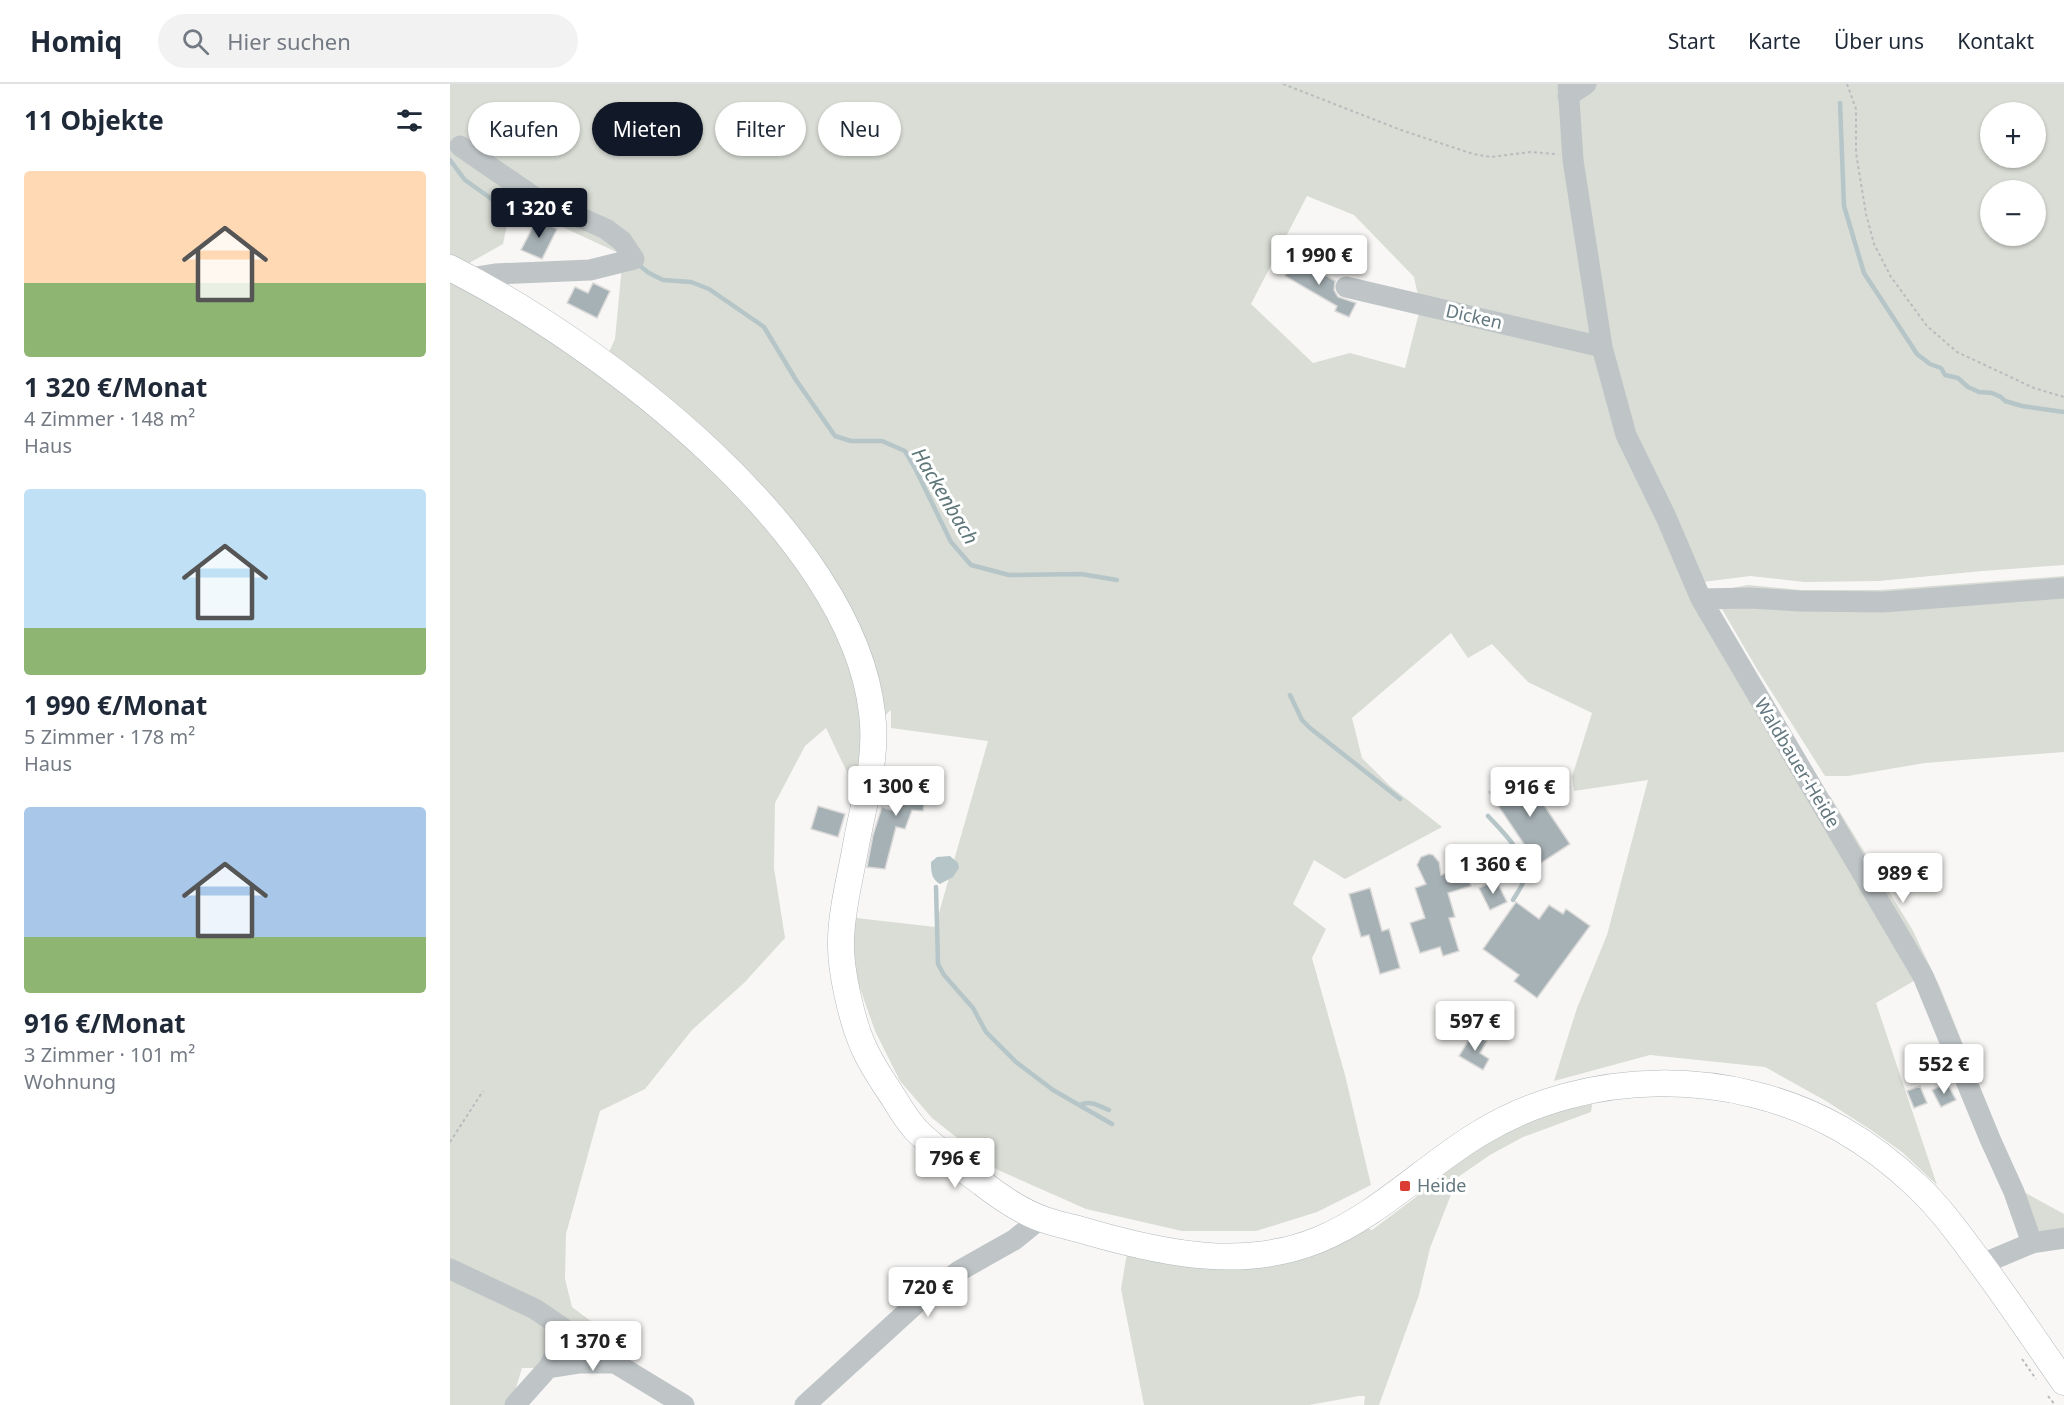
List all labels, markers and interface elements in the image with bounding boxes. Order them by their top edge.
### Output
search box [158,14,578,68]
text: Homiq [30,22,122,60]
icon: search [179,25,212,58]
text: Hier suchen [227,26,351,56]
text: Start [1668,27,1715,55]
text: Karte [1748,27,1801,55]
text: Über uns [1834,27,1924,55]
text: Kontakt [1957,27,2034,55]
text: 11 Objekte [24,102,164,138]
chip: Kaufen [468,102,580,156]
chip: Mieten [592,102,703,156]
chip: Filter [715,102,806,156]
chip: Neu [818,102,901,156]
map controls [1980,102,2046,246]
button: + [1980,102,2046,168]
icon: filters [393,104,426,137]
button: − [1980,180,2046,246]
pin: 1 320 € [484,188,594,239]
text: 1 320 € [505,194,573,221]
icon: home [171,210,279,318]
pin: 1 990 € [1264,235,1374,286]
text: 1 990 € [1285,241,1353,268]
street label: Dicken [1444,298,1505,334]
text: 1 320 €/Monat [24,369,207,405]
text: 4 Zimmer · 148 m² [24,405,195,432]
text: Haus [24,432,72,459]
water label: Hackenbach [906,442,985,549]
icon: home [171,528,279,636]
text: 1 990 €/Monat [24,687,207,723]
street label: Waldbauer-Heide [1750,693,1846,832]
text: 5 Zimmer · 178 m² [24,723,195,750]
text: Haus [24,750,72,777]
pin: 1 300 € [841,766,951,817]
pin: 916 € [1488,767,1572,818]
text: 1 300 € [862,772,930,799]
text: 916 € [1505,773,1555,800]
pin: 1 360 € [1438,844,1548,895]
icon: home [171,846,279,954]
text: 1 360 € [1459,850,1527,877]
pin: 989 € [1861,853,1945,904]
text: 989 € [1878,859,1928,886]
pin: 597 € [1433,1001,1517,1052]
text: 916 €/Monat [24,1005,186,1041]
text: 597 € [1450,1007,1500,1034]
text: 3 Zimmer · 101 m² [24,1041,195,1068]
pin: 552 € [1902,1044,1986,1095]
text: 552 € [1919,1050,1969,1077]
text: Wohnung [24,1068,116,1095]
pin: 796 € [913,1138,997,1189]
text: 796 € [930,1144,980,1171]
place label: Heide [1417,1173,1466,1197]
marker: Heide [1398,1179,1412,1193]
pin: 720 € [886,1267,970,1318]
text: 720 € [903,1273,953,1300]
pin: 1 370 € [538,1321,648,1372]
text: 1 370 € [559,1327,627,1354]

